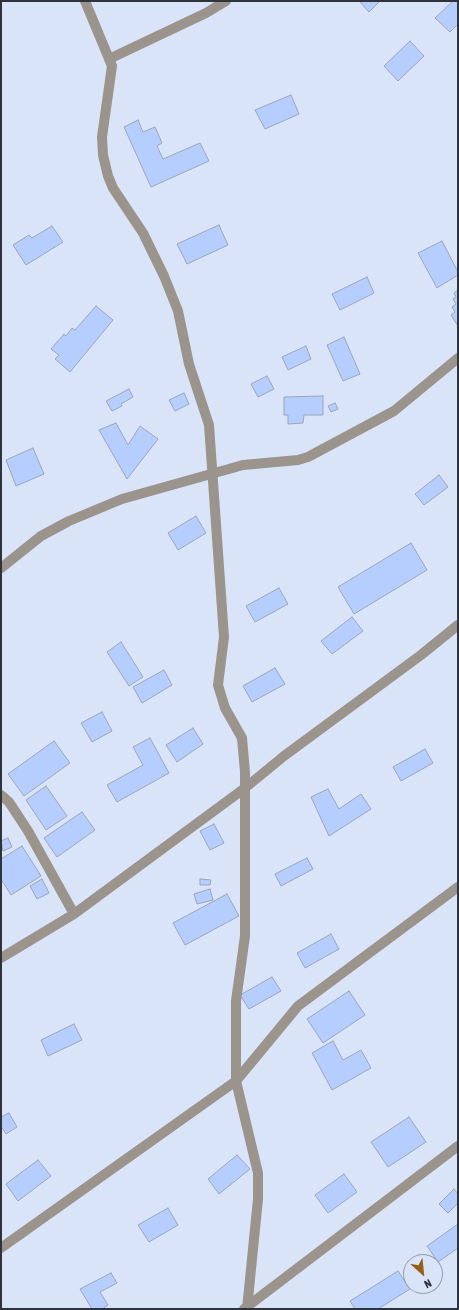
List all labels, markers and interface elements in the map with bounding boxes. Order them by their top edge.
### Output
north arrow [403,1254,443,1294]
text: N [422,1277,434,1291]

